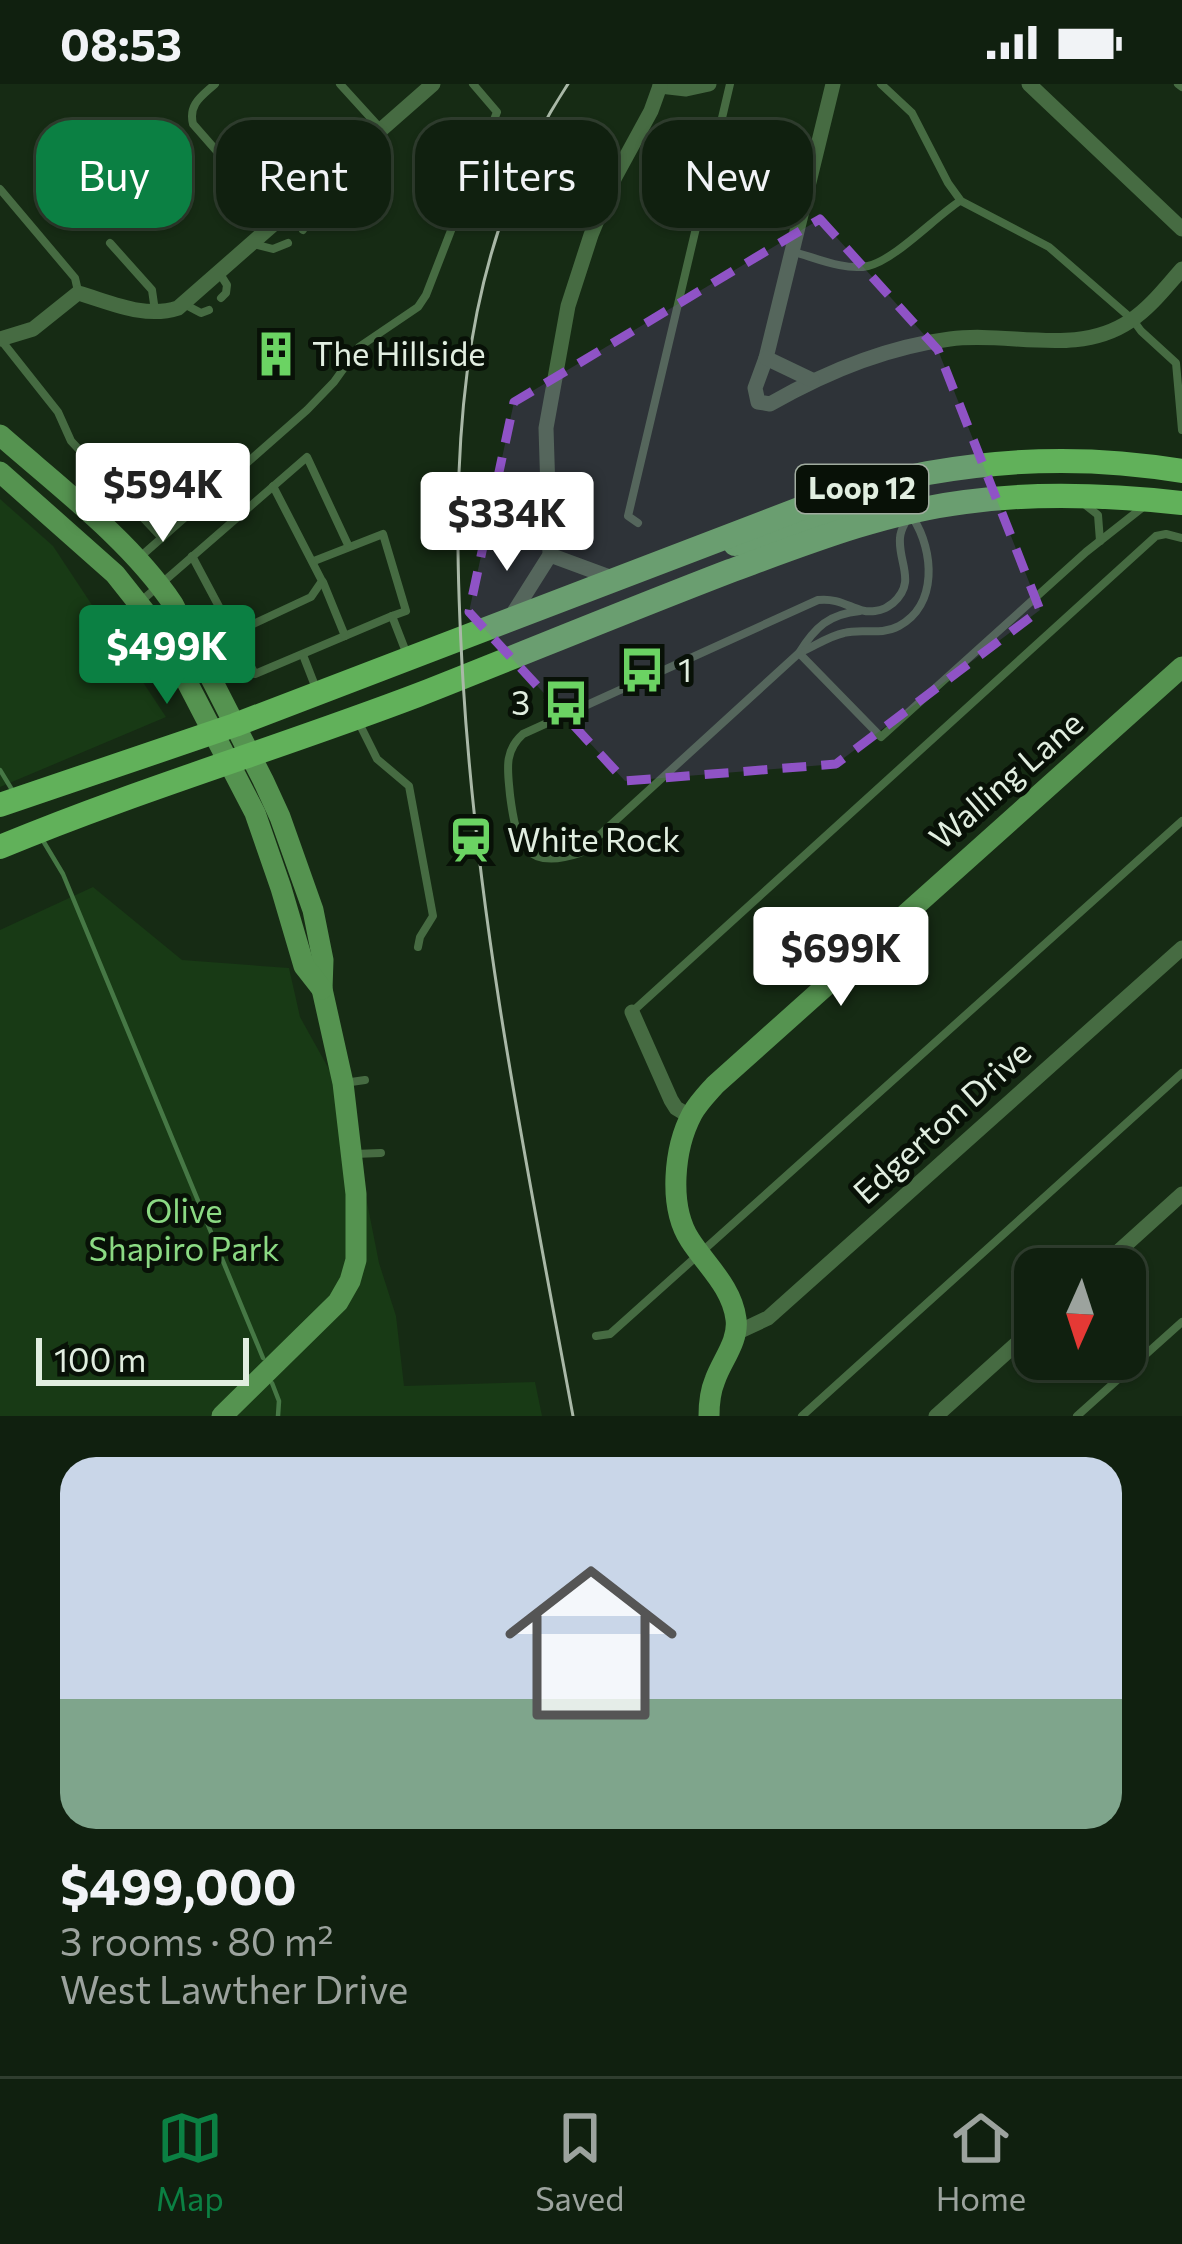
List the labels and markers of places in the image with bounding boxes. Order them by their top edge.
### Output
building icon: The Hillside [251,329,301,379]
place label: The Hillside [312,332,486,373]
pin: $594K [79,443,247,545]
pin: $334K [423,472,591,574]
pin: $499K [83,605,251,707]
bus stop icon: 1 [617,645,667,695]
place label: 1 [678,648,692,689]
bus stop icon: 3 [541,678,591,728]
place label: 3 [511,681,530,722]
station icon: White Rock [446,815,496,865]
place label: White Rock [507,818,680,859]
pin: $699K [757,907,925,1009]

